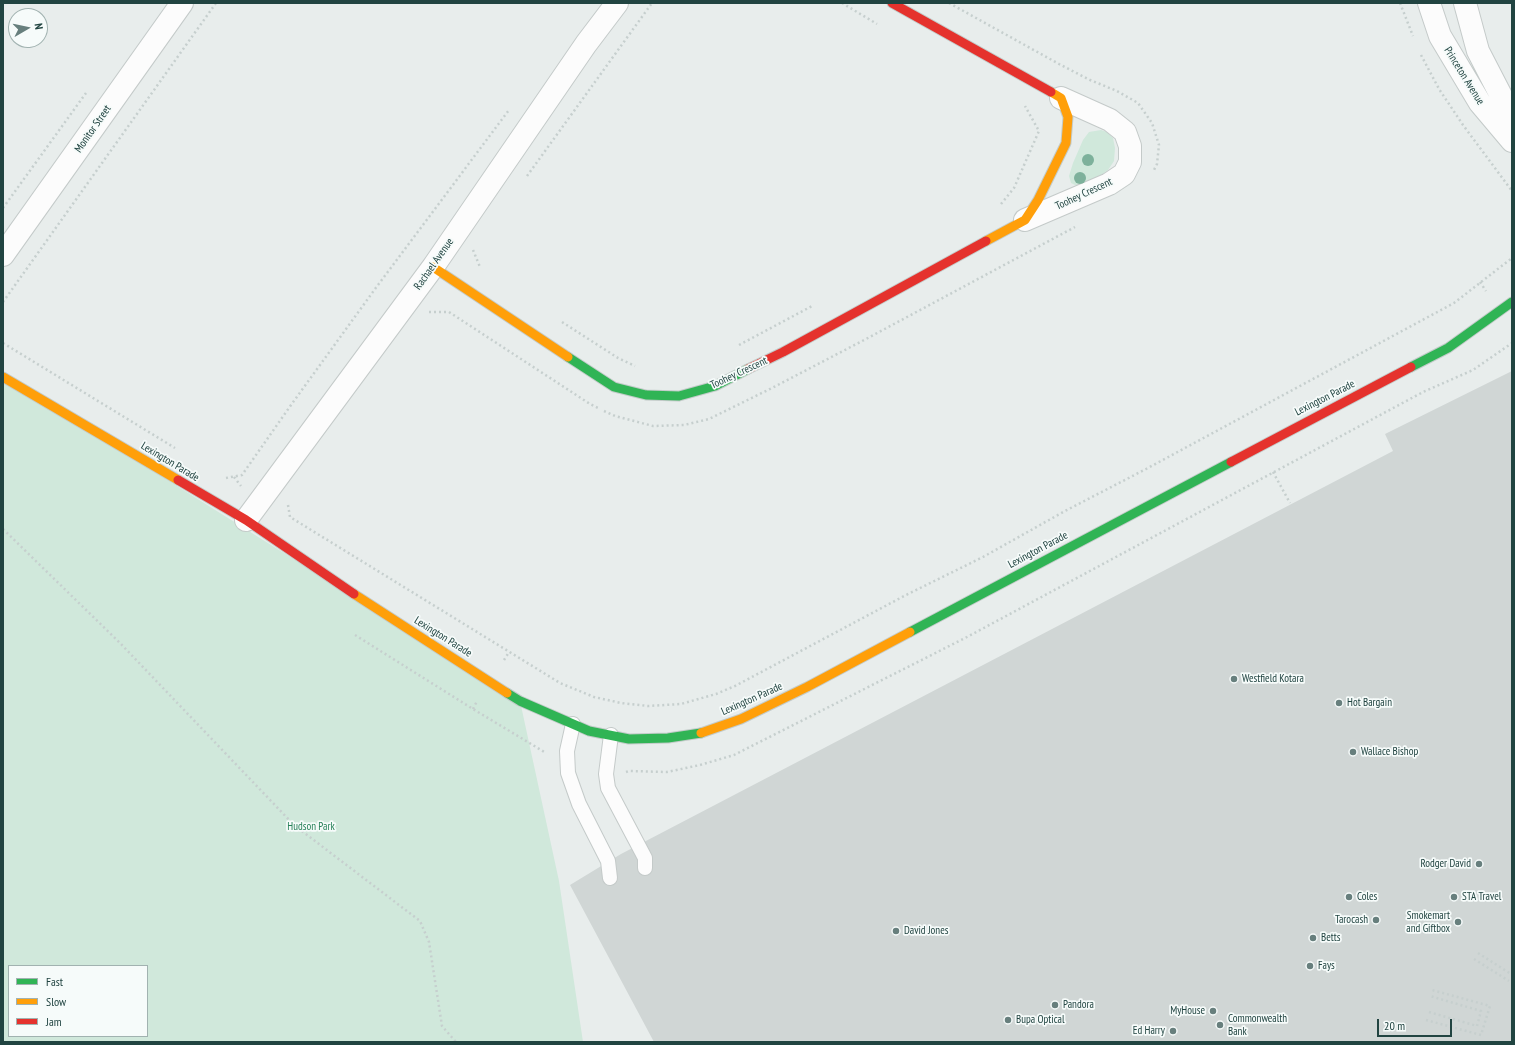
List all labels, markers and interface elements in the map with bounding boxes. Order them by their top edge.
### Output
north arrow [8,8,48,48]
text: N [31,22,46,30]
street label: Princeton Avenue [1441,45,1487,107]
street label: Monitor Street [72,103,114,155]
street label: Toohey Crescent [1053,175,1115,213]
street label: Rachael Avenue [411,236,457,292]
street label: Toohey Crescent [708,354,770,392]
street label: Lexington Parade [1293,377,1357,419]
street label: Lexington Parade [139,439,201,485]
street label: Lexington Parade [1006,529,1070,571]
street label: Lexington Parade [412,614,474,660]
place label: Westfield Kotara [1242,672,1304,686]
marker: Westfield Kotara [1229,674,1239,684]
street label: Lexington Parade [719,680,785,718]
place label: Hot Bargain [1347,696,1392,710]
marker: Hot Bargain [1334,698,1344,708]
place label: Wallace Bishop [1361,745,1418,759]
marker: Wallace Bishop [1348,747,1358,757]
park label: Hudson Park [287,820,335,834]
place label: Rodger David [1420,857,1471,871]
marker: Rodger David [1474,859,1484,869]
place label: Coles [1357,890,1377,904]
place label: STA Travel [1462,890,1501,904]
marker: Coles [1344,892,1354,902]
marker: STA Travel [1449,892,1459,902]
place label: Smokemart and Giftbox [1406,909,1450,935]
place label: Tarocash [1335,913,1368,927]
marker: Tarocash [1371,915,1381,925]
marker: Smokemart and Giftbox [1453,917,1463,927]
place label: David Jones [904,924,948,938]
marker: David Jones [891,926,901,936]
place label: Betts [1321,931,1340,945]
marker: Betts [1308,933,1318,943]
place label: Fays [1318,959,1335,973]
marker: Fays [1305,961,1315,971]
legend [8,965,148,1037]
text: Fast [46,974,63,989]
text: Slow [46,994,66,1009]
place label: Pandora [1063,998,1094,1012]
marker: Pandora [1050,1000,1060,1010]
place label: MyHouse [1170,1004,1205,1018]
marker: MyHouse [1208,1006,1218,1016]
scale bar [1379,1011,1454,1037]
place label: Commonwealth Bank [1228,1012,1287,1038]
place label: Bupa Optical [1016,1013,1065,1027]
text: Jam [46,1014,62,1029]
marker: Bupa Optical [1003,1015,1013,1025]
text: 20 m [1384,1018,1405,1033]
marker: Commonwealth Bank [1215,1020,1225,1030]
place label: Ed Harry [1133,1024,1165,1038]
marker: Ed Harry [1168,1026,1178,1036]

